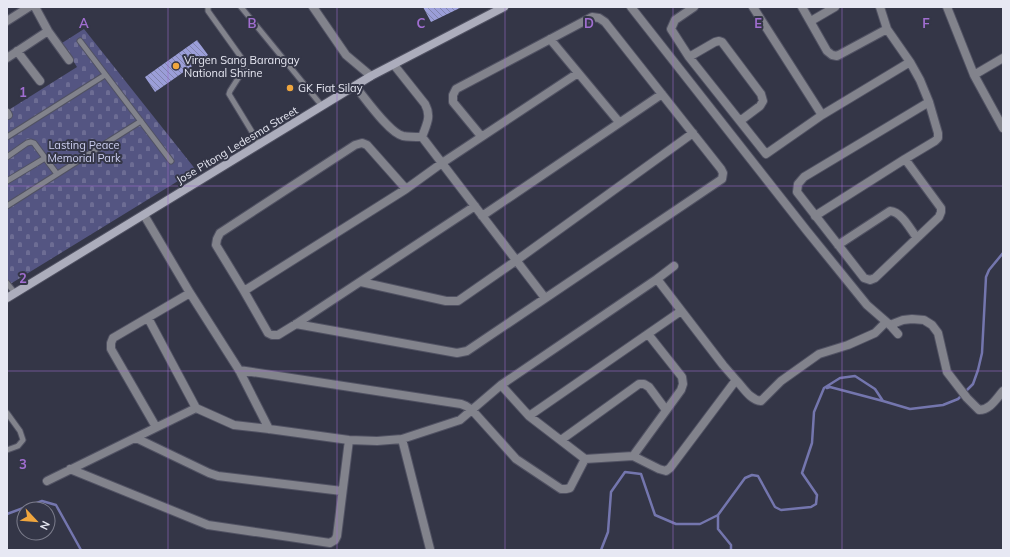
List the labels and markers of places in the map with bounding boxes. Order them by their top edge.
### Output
place label: Virgen Sang Barangay National Shrine [184,53,300,80]
marker: Virgen Sang Barangay National Shrine [171,61,181,71]
place label: GK Fiat Silay [298,81,363,95]
marker: GK Fiat Silay [285,83,295,93]

